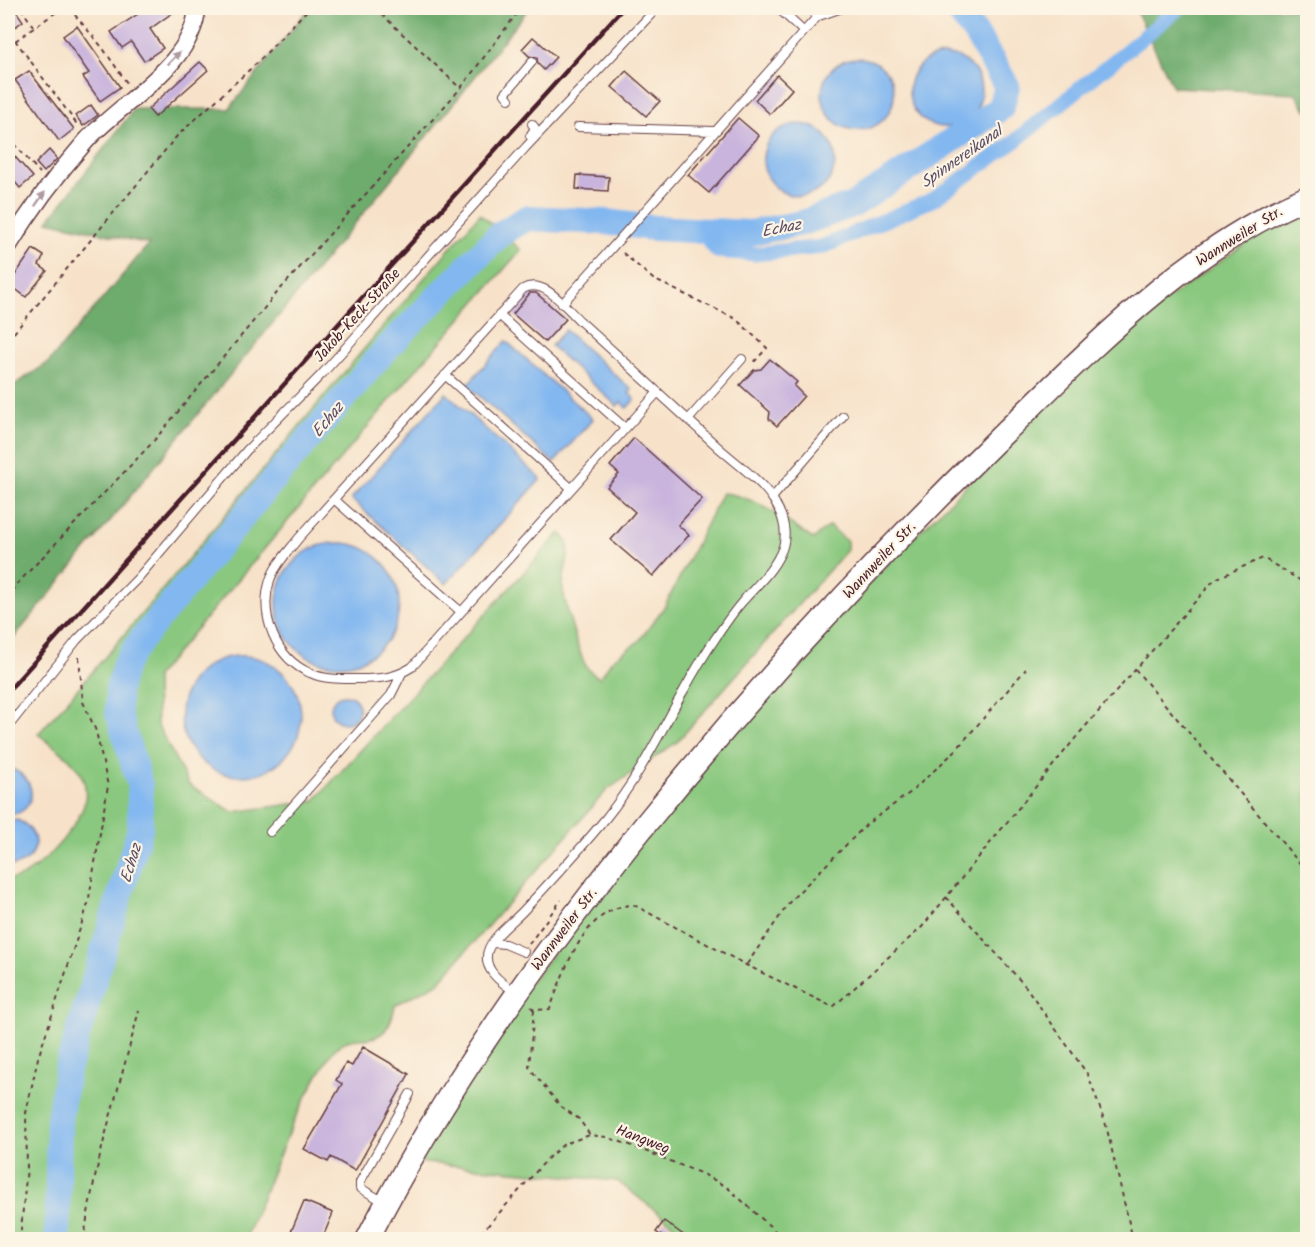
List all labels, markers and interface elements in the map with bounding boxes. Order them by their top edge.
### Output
one-way arrow [167,52,181,66]
water label: Spinnereikanal [916,118,1011,195]
one-way arrow [34,191,46,207]
street label: Wannweiler Str. [1191,200,1288,273]
water label: Echaz [759,212,805,245]
street label: Jakob-Keck-Straße [309,263,407,368]
water label: Echaz [306,395,352,443]
street label: Wannweiler Str. [837,516,922,605]
water label: Echaz [114,839,150,886]
street label: Wannweiler Str. [525,883,604,976]
street label: Hangweg [612,1119,673,1161]

